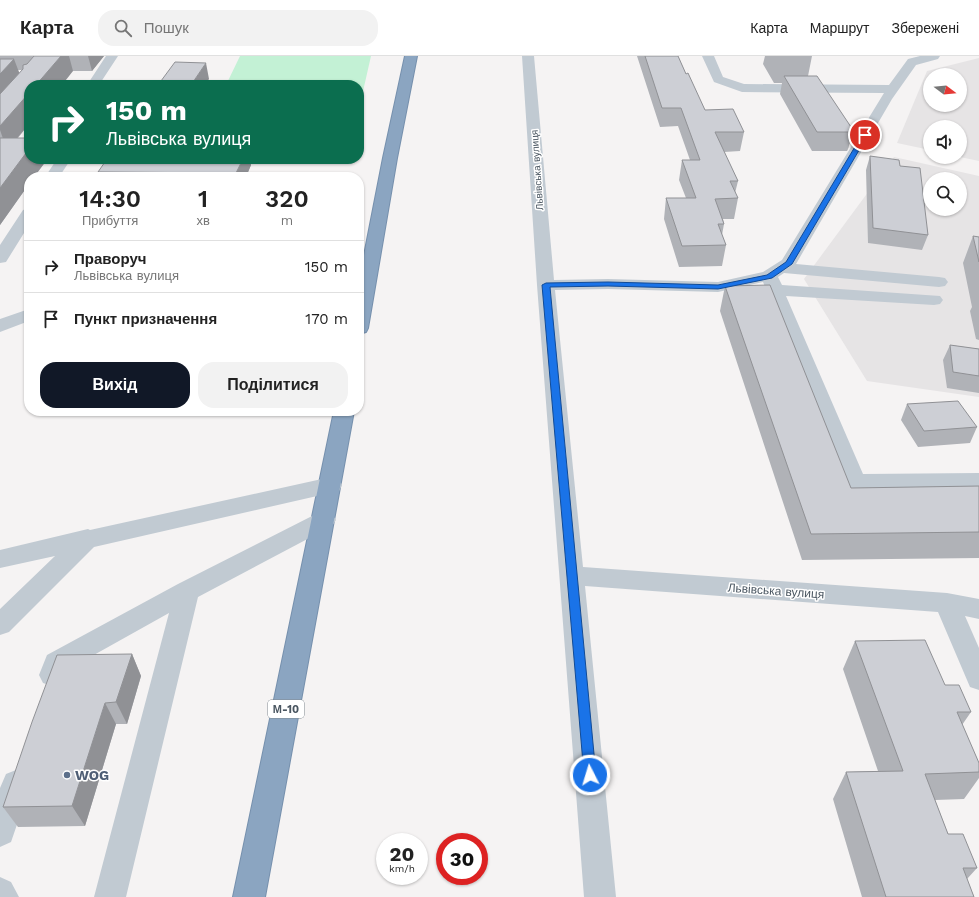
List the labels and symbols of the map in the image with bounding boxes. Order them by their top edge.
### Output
north arrow [923,68,967,112]
pin [848,118,882,152]
street label: Львівська вулиця [529,129,545,211]
street label: Львівська вулиця [727,581,825,601]
road number: М-10 [268,700,304,718]
position arrow [569,754,611,796]
place label: WOG [75,767,109,783]
marker: WOG [62,770,72,780]
speed limit sign: 30 [436,833,488,885]

